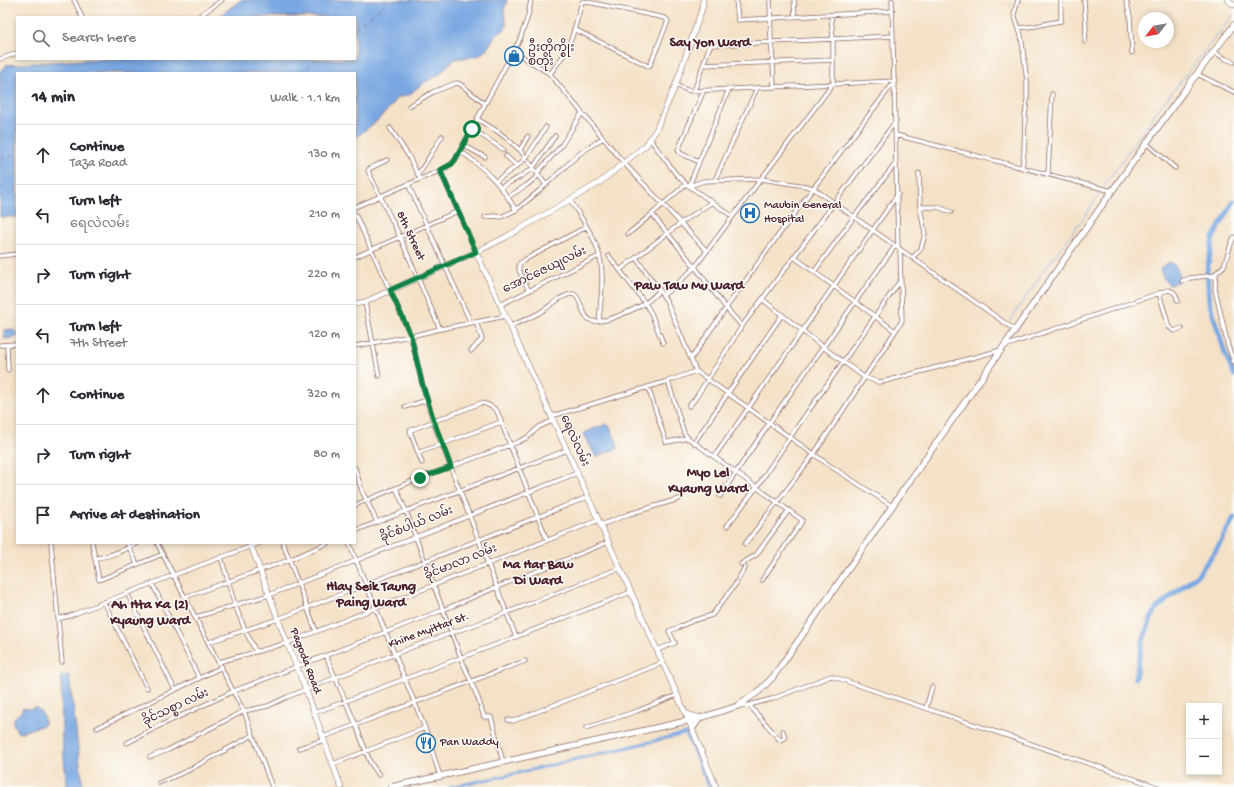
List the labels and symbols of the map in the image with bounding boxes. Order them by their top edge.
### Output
north arrow [1138,12,1174,48]
district label: Say Yon Ward [669,35,752,52]
place label: ဦးတိုက္စိုး စတိုး [528,38,574,71]
shop icon: ဦးတိုက္စိုး စတိုး [503,45,525,67]
route start [463,120,481,138]
place label: Maubin General Hospital [764,199,842,227]
hospital icon: Maubin General Hospital [739,202,761,224]
street label: 8th Street [393,209,428,264]
street label: အောင်ဇေယျလမ်း [499,241,590,298]
district label: Paw Taw Mu Ward [633,278,746,295]
street label: ရေလဲလမ်း [556,411,595,469]
district label: Myo Lel Kyaung Ward [667,465,750,498]
route end [411,469,429,487]
street label: ခိုင်စံပါယ် လမ်း [377,500,456,547]
street label: ခိုင်မာလာ လမ်း [421,538,500,585]
district label: Ma Har Baw Di Ward [503,557,573,590]
district label: Hlay Seik Taung Paing Ward [326,579,416,612]
district label: Ah Hta Ka (2) Kyaung Ward [109,597,192,630]
street label: Khine Myittar St. [387,610,471,652]
street label: Pagoda Road [286,625,324,697]
street label: ခိုင်သစ္စာ လမ်း [139,683,212,731]
restaurant icon: Pan Waddy [415,732,437,754]
place label: Pan Waddy [439,736,499,750]

